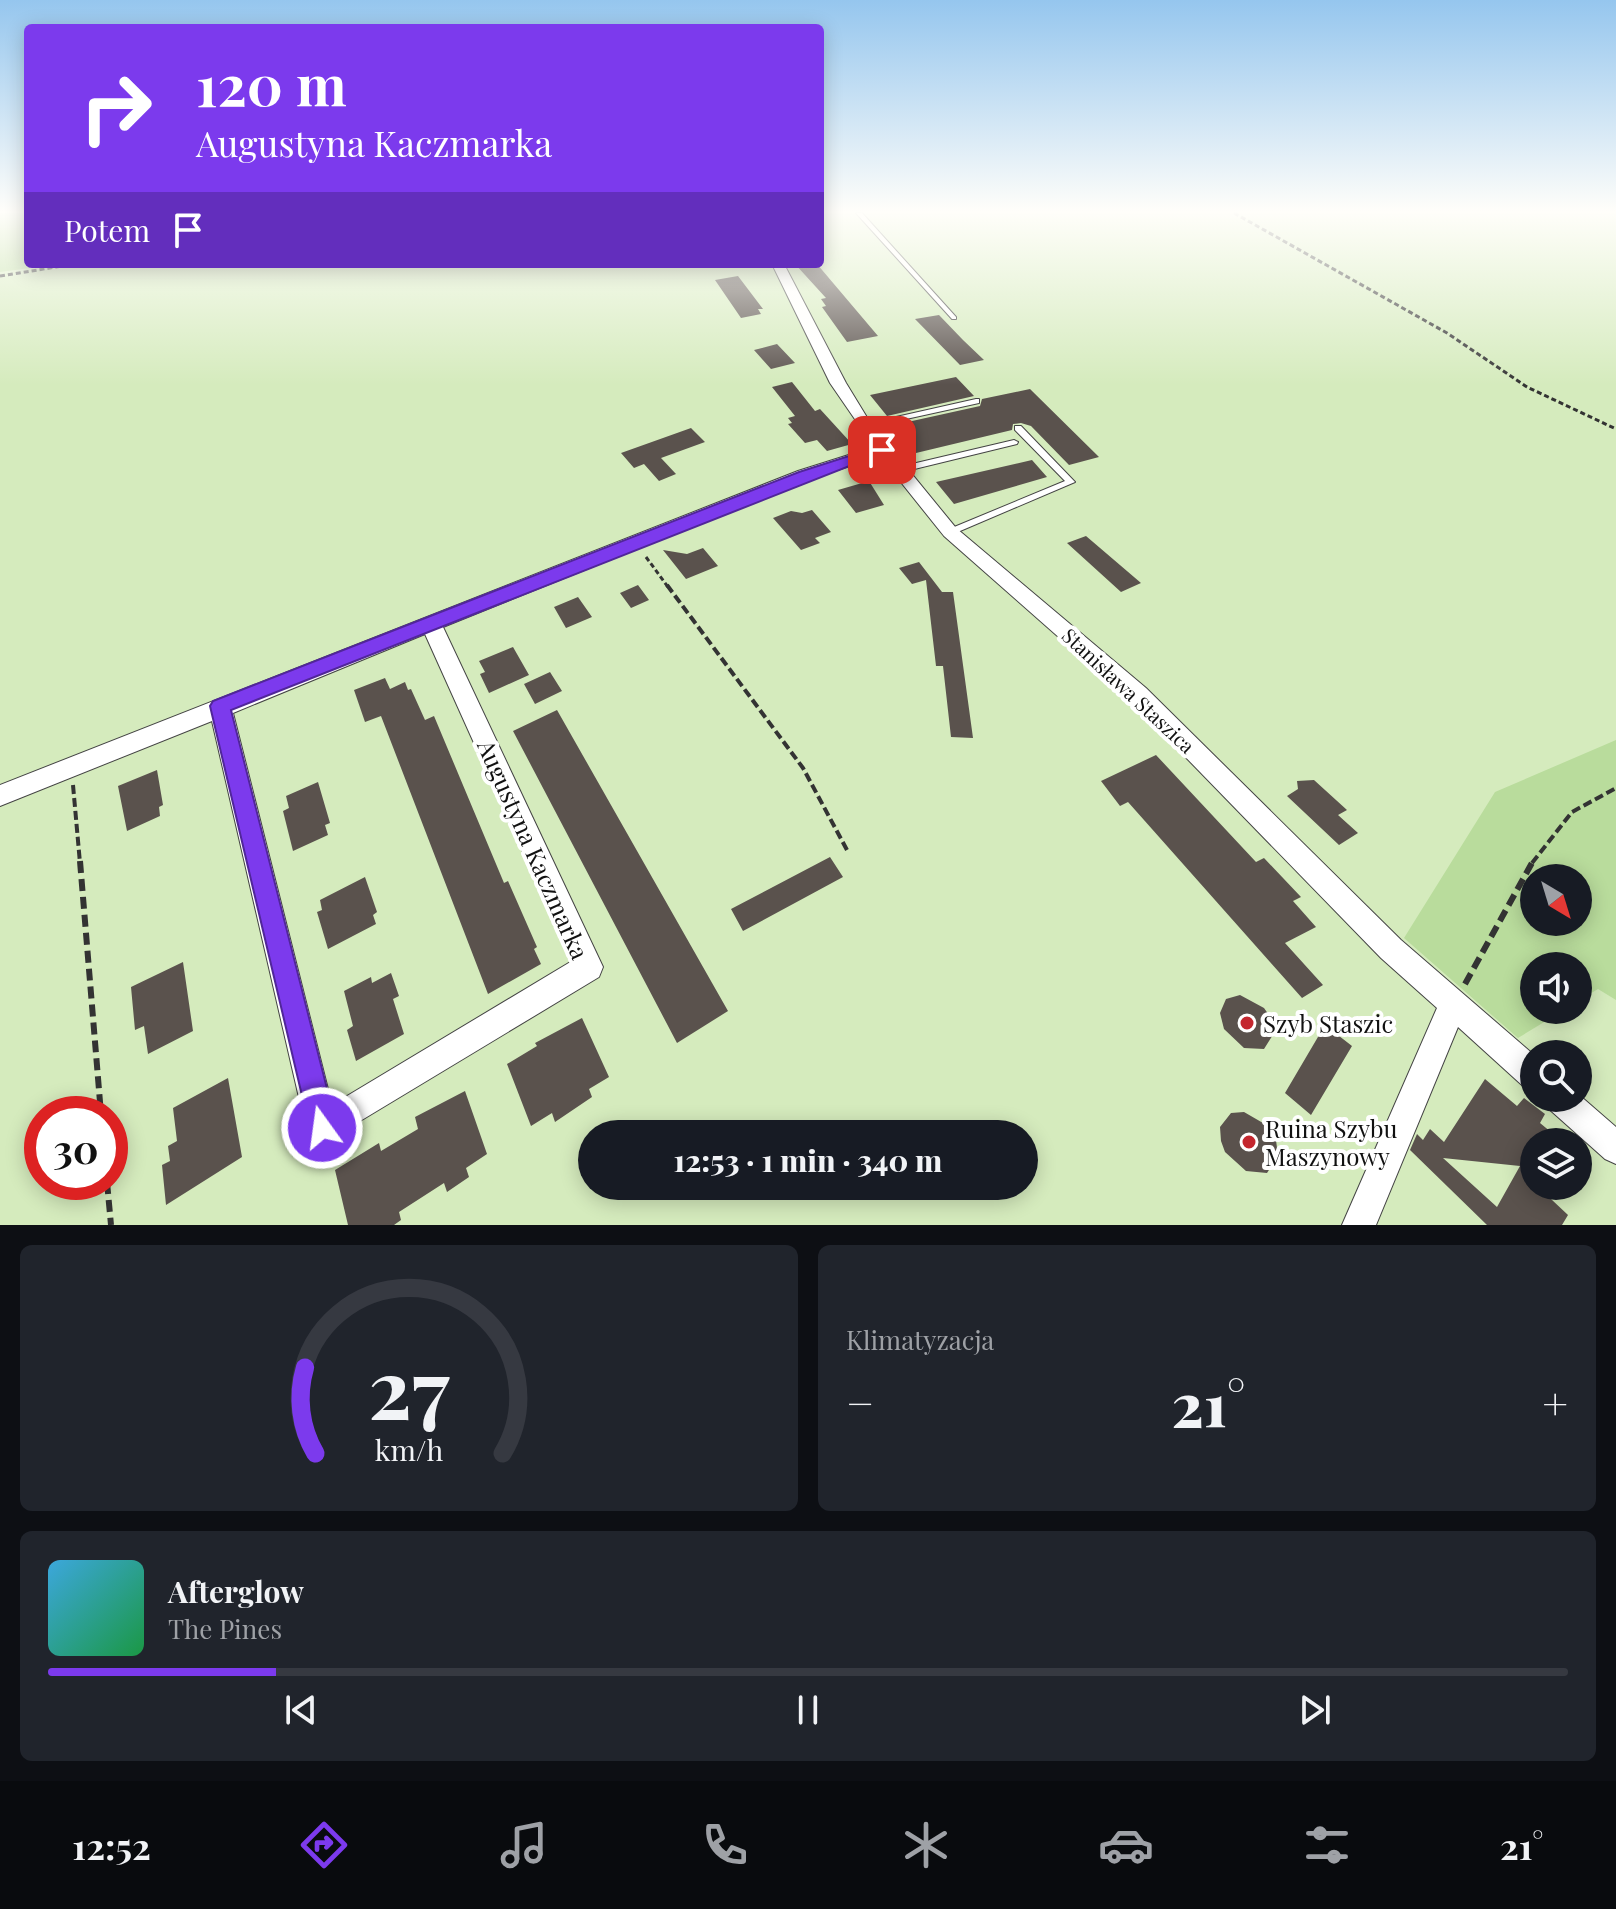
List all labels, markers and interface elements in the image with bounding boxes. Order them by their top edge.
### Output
text: 120 m [196,46,347,121]
icon: right [64,56,168,160]
text: Augustyna Kaczmarka [196,118,552,166]
icon: arrive [166,208,210,252]
text: Potem [64,210,150,250]
pin [848,416,916,484]
icon: arrive [860,428,904,472]
street label: Stanisława Staszica [1057,621,1201,759]
street label: Augustyna Kaczmarka [471,733,597,964]
north arrow [1520,864,1592,936]
map controls [1520,864,1592,1200]
button: sound [1520,952,1592,1024]
place label: Szyb Staszic [1263,1007,1393,1039]
marker: Szyb Staszic [1238,1014,1256,1032]
button: search [1520,1040,1592,1112]
position arrow [280,1086,364,1170]
speed limit sign: 30 [24,1096,128,1200]
place label: Ruina Szybu Maszynowy [1265,1112,1397,1172]
button: layers [1520,1128,1592,1200]
marker: Ruina Szybu Maszynowy [1240,1133,1258,1151]
text: 12:53 · 1 min · 340 m [674,1140,942,1180]
text: Klimatyzacja [846,1322,994,1357]
text: 27 [368,1330,450,1441]
text: 21° [1172,1362,1245,1442]
text: − [846,1372,874,1431]
text: + [1542,1372,1568,1431]
text: km/h [375,1430,443,1468]
text: Afterglow [168,1571,304,1611]
text: The Pines [168,1611,282,1646]
icon: previous [279,1688,323,1732]
icon: pause [786,1688,830,1732]
icon: next [1293,1688,1337,1732]
icon: directions [296,1817,352,1873]
icon: music [496,1817,552,1873]
icon: phone [697,1817,753,1873]
icon: climate [898,1817,954,1873]
icon: car [1098,1817,1154,1873]
icon: filters [1299,1817,1355,1873]
text: 12:52 [72,1821,151,1869]
text: 21° [1500,1821,1544,1869]

